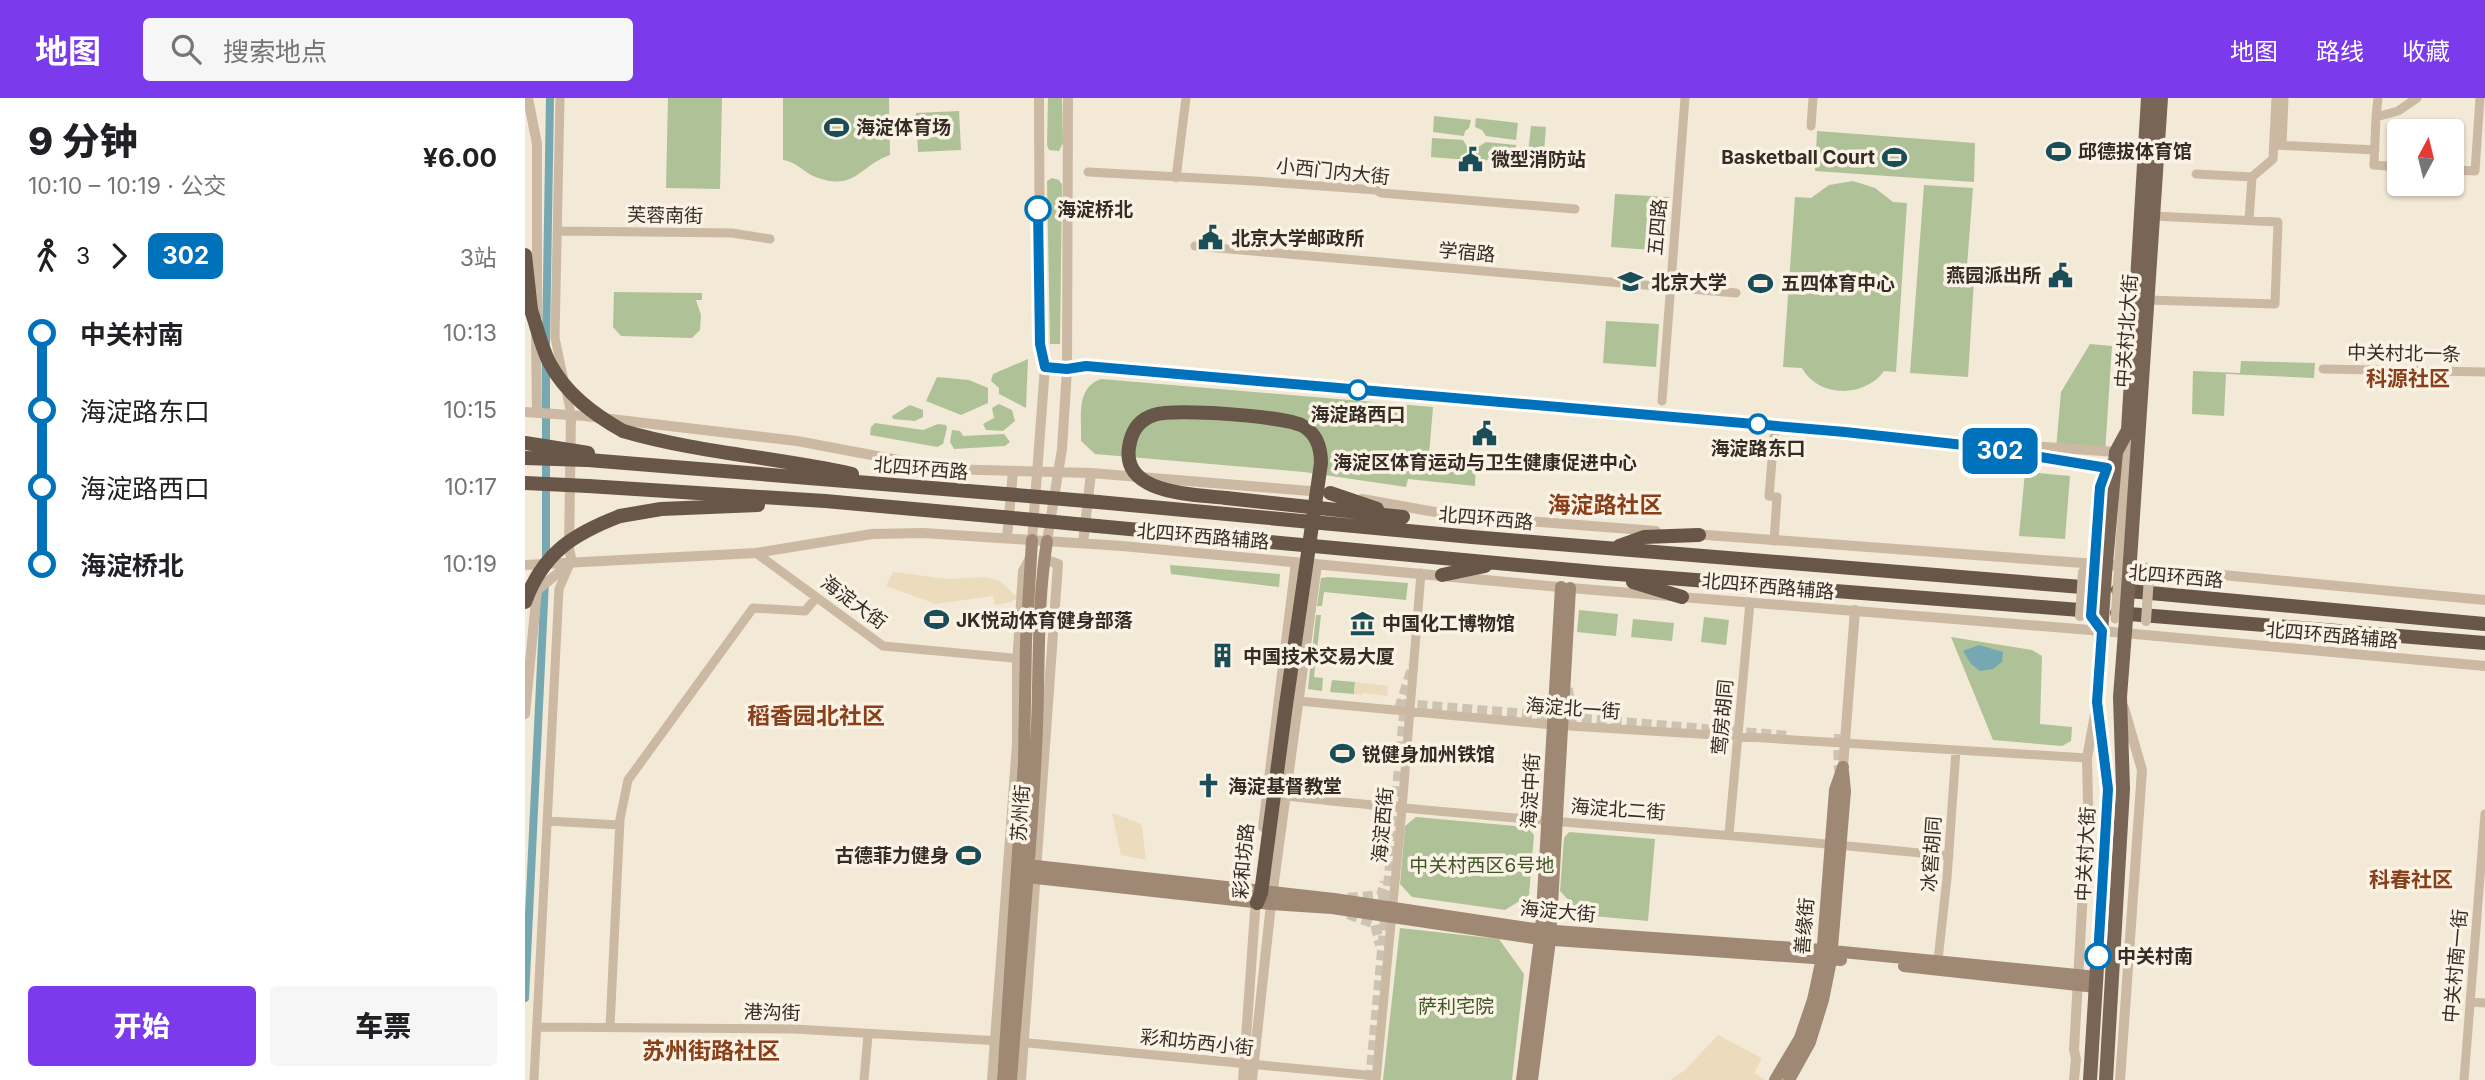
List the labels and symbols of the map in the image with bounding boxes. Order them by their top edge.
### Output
sports icon: 海淀体育场 [822,113,850,141]
place label: 海淀体育场 [856,116,951,139]
north arrow [2387,119,2464,196]
sports icon: 邱德拔体育馆 [2044,137,2072,165]
place label: 邱德拔体育馆 [2078,140,2192,163]
sports icon: Basketball Court [1881,143,1909,171]
public building icon: 微型消防站 [1457,145,1485,173]
place label: Basketball Court [1721,146,1875,169]
place label: 微型消防站 [1491,148,1586,171]
street label: 小西门内大街 [1275,154,1391,189]
marker: 海淀桥北 [1025,196,1051,222]
place label: 海淀桥北 [1057,198,1133,221]
street label: 五四路 [1644,198,1671,256]
street label: 芙蓉南街 [627,203,703,228]
public building icon: 北京大学邮政所 [1197,224,1225,252]
place label: 北京大学邮政所 [1231,227,1364,250]
street label: 学宿路 [1438,239,1496,266]
public building icon: 燕园派出所 [2047,261,2075,289]
place label: 燕园派出所 [1946,264,2041,287]
school or university icon: 北京大学 [1617,268,1645,296]
sports icon: 五四体育中心 [1747,269,1775,297]
place label: 北京大学 [1651,271,1727,294]
place label: 五四体育中心 [1781,272,1895,295]
street label: 中关村北大街 [2111,273,2142,389]
street label: 中关村北一条 [2347,341,2461,366]
district label: 科源社区 [2366,366,2450,391]
marker: 海淀路西口 [1348,380,1368,400]
place label: 海淀路西口 [1310,403,1406,426]
marker: 海淀路东口 [1748,414,1768,434]
public building icon: 海淀区体育运动与卫生健康促进中心 [1471,420,1499,448]
line badge: 302 [1960,428,2040,474]
place label: 海淀路东口 [1710,437,1806,460]
place label: 海淀区体育运动与卫生健康促进中心 [1333,451,1637,474]
street label: 北四环西路 [873,453,969,484]
district label: 海淀路社区 [1548,491,1663,519]
street label: 北四环西路 [1438,503,1534,534]
street label: 北四环西路辅路 [1136,519,1270,554]
street label: 北四环西路 [2128,561,2224,592]
street label: 北四环西路辅路 [1701,569,1835,604]
street label: 海淀大街 [816,571,891,634]
sports icon: JK悦动体育健身部落 [922,606,950,634]
place label: JK悦动体育健身部落 [956,609,1133,632]
museum icon: 中国化工博物馆 [1348,609,1376,637]
place label: 中国化工博物馆 [1382,612,1515,635]
street label: 北四环西路辅路 [2265,618,2399,653]
building icon: 中国技术交易大厦 [1209,642,1237,670]
place label: 中国技术交易大厦 [1243,645,1395,668]
street label: 莺房胡同 [1708,678,1737,756]
street label: 海淀北一街 [1525,694,1621,723]
district label: 稻香园北社区 [747,702,885,730]
sports icon: 锐健身加州铁馆 [1328,740,1356,768]
place label: 锐健身加州铁馆 [1362,743,1495,766]
street label: 海淀中街 [1517,752,1544,830]
church icon: 海淀基督教堂 [1194,772,1222,800]
place label: 海淀基督教堂 [1228,775,1342,798]
street label: 苏州街 [1007,784,1034,842]
street label: 海淀西街 [1368,786,1397,864]
street label: 海淀北二街 [1570,795,1666,824]
street label: 中关村大街 [2072,806,2099,902]
street label: 冰窖胡同 [1917,815,1946,893]
street label: 彩和坊路 [1229,822,1258,900]
sports icon: 古德菲力健身 [955,841,983,869]
place label: 古德菲力健身 [835,844,949,867]
park label: 中关村西区6号地 [1410,854,1554,877]
district label: 科春社区 [2369,867,2453,892]
street label: 海淀大街 [1519,897,1597,926]
street label: 善缘街 [1791,897,1818,955]
street label: 中关村南一街 [2439,908,2472,1024]
marker: 中关村南 [2085,943,2111,969]
place label: 中关村南 [2117,945,2193,968]
park label: 萨利宅院 [1418,995,1494,1018]
street label: 港沟街 [743,1001,801,1024]
street label: 彩和坊西小街 [1139,1025,1255,1060]
district label: 苏州街路社区 [642,1037,780,1065]

